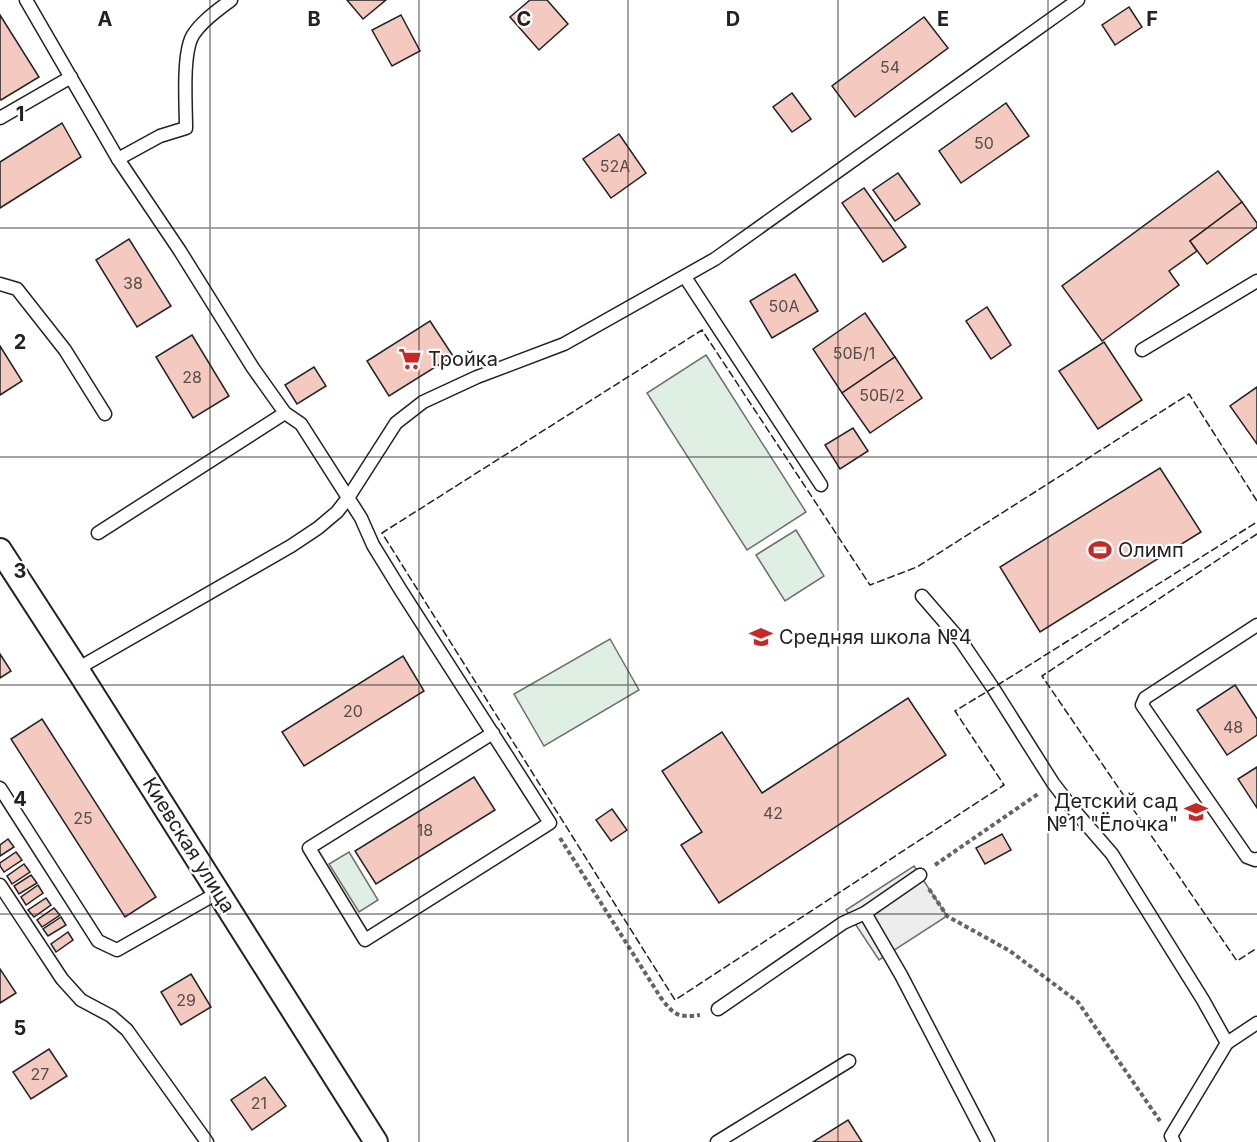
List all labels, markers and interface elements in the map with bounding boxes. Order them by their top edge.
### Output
text: A [98,7,113,31]
text: B [307,7,321,31]
text: C [517,7,531,31]
text: D [726,7,740,31]
text: E [937,7,949,31]
text: F [1146,7,1158,31]
house number: 54 [880,57,900,77]
text: 1 [16,102,24,126]
house number: 50 [974,133,994,153]
house number: 52А [600,156,630,176]
house number: 38 [123,273,143,293]
house number: 50А [769,296,799,316]
text: 2 [14,330,26,354]
house number: 50Б/1 [833,343,875,363]
supermarket icon: Тройка [397,346,423,372]
place label: Тройка [428,347,498,371]
house number: 28 [182,367,202,387]
house number: 50Б/2 [859,385,905,405]
sports icon: Олимп [1087,537,1113,563]
place label: Олимп [1118,538,1184,562]
text: 3 [14,559,26,583]
school or university icon: Средняя школа №4 [748,624,774,650]
place label: Средняя школа №4 [779,625,972,649]
house number: 20 [343,701,363,721]
house number: 48 [1223,717,1243,737]
street label: Киевская улица [138,773,240,917]
text: 4 [13,787,27,811]
place label: Детский сад №11 "Ёлочка" [1046,789,1178,836]
school or university icon: Детский сад №11 "Ёлочка" [1183,799,1209,825]
house number: 42 [763,803,783,823]
house number: 25 [73,808,93,828]
house number: 18 [417,820,433,840]
house number: 29 [176,990,196,1010]
text: 5 [14,1016,26,1040]
house number: 27 [31,1064,49,1084]
house number: 21 [251,1093,267,1113]

